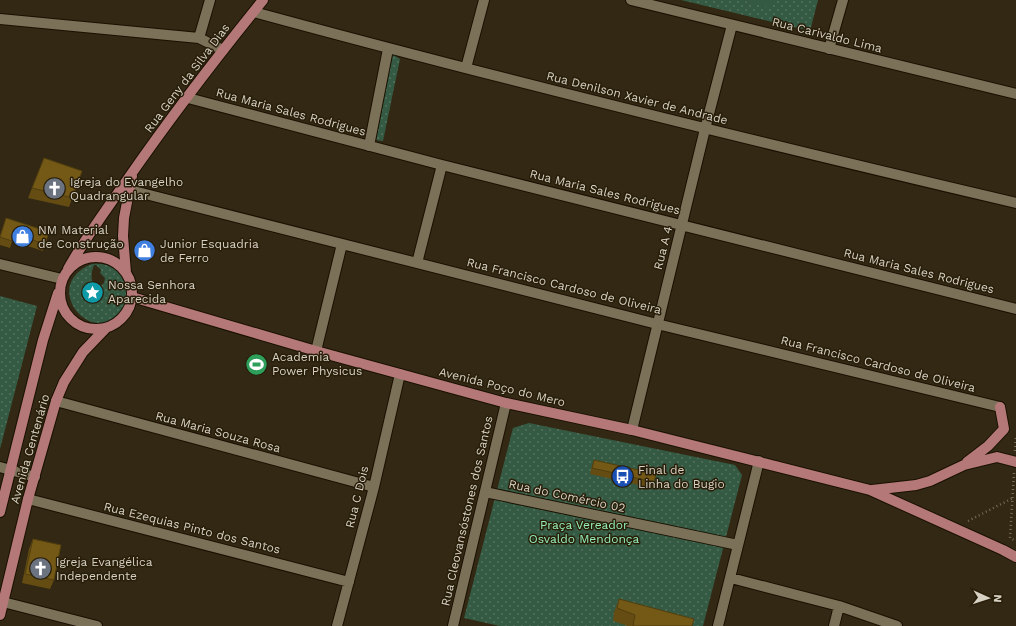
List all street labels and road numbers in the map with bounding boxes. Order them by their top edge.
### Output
street label: Rua Carivaldo Lima [771,15,884,56]
street label: Rua Geny da Silva Dias [141,21,233,135]
street label: Rua Denilson Xavier de Andrade [545,69,729,127]
street label: Rua Maria Sales Rodrigues [215,85,367,139]
street label: Rua Maria Sales Rodrigues [528,167,682,217]
street label: Rua A 4 [651,225,675,271]
street label: Rua Maria Sales Rodrigues [842,246,996,296]
street label: Rua Francisco Cardoso de Oliveira [465,255,663,317]
street label: Rua Francisco Cardoso de Oliveira [779,333,977,395]
street label: Avenida Poço do Mero [437,365,567,409]
street label: Avenida Centenário [8,393,52,505]
street label: Rua Maria Souza Rosa [154,409,282,455]
street label: Rua Cleovansóstones dos Santos [438,415,496,607]
street label: Rua C Dois [343,464,371,530]
street label: Rua do Comércio 02 [507,477,627,515]
street label: Rua Ezequias Pinto dos Santos [102,499,282,557]

